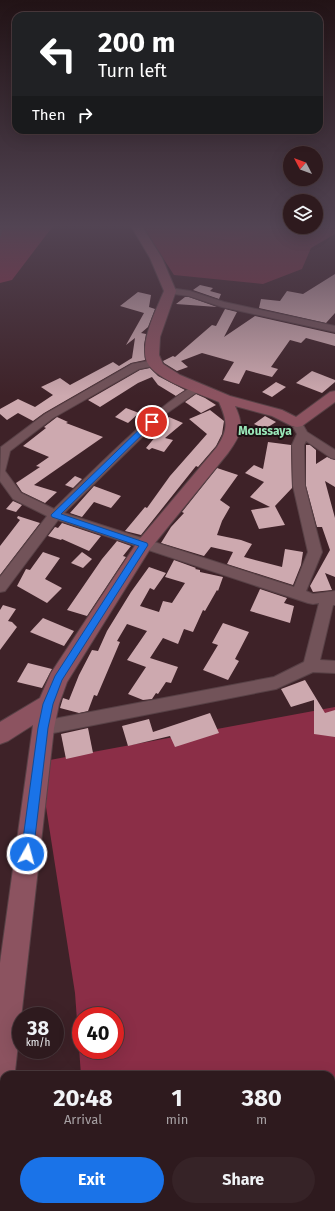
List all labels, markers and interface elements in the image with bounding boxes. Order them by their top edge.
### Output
text: 200 m [98,26,176,59]
icon: left [32,28,84,80]
text: Turn left [98,60,167,82]
icon: right [74,104,96,126]
text: Then [32,106,66,124]
north arrow [283,146,323,186]
map controls [283,146,323,234]
button: layers [283,194,323,234]
pin [135,405,169,439]
icon: arrive [141,411,163,433]
district label: Moussaya [238,424,292,438]
position arrow [6,833,48,875]
speed limit sign: 40 [72,1007,124,1059]
text: 38 [27,1016,49,1040]
text: km/h [26,1037,50,1049]
text: 20:48 [53,1084,113,1112]
text: 1 [171,1084,183,1112]
text: 380 [241,1084,282,1112]
text: Arrival [64,1112,102,1127]
text: min [166,1112,188,1127]
text: m [256,1112,267,1127]
button: Exit [20,1157,164,1203]
button: Share [172,1157,315,1203]

